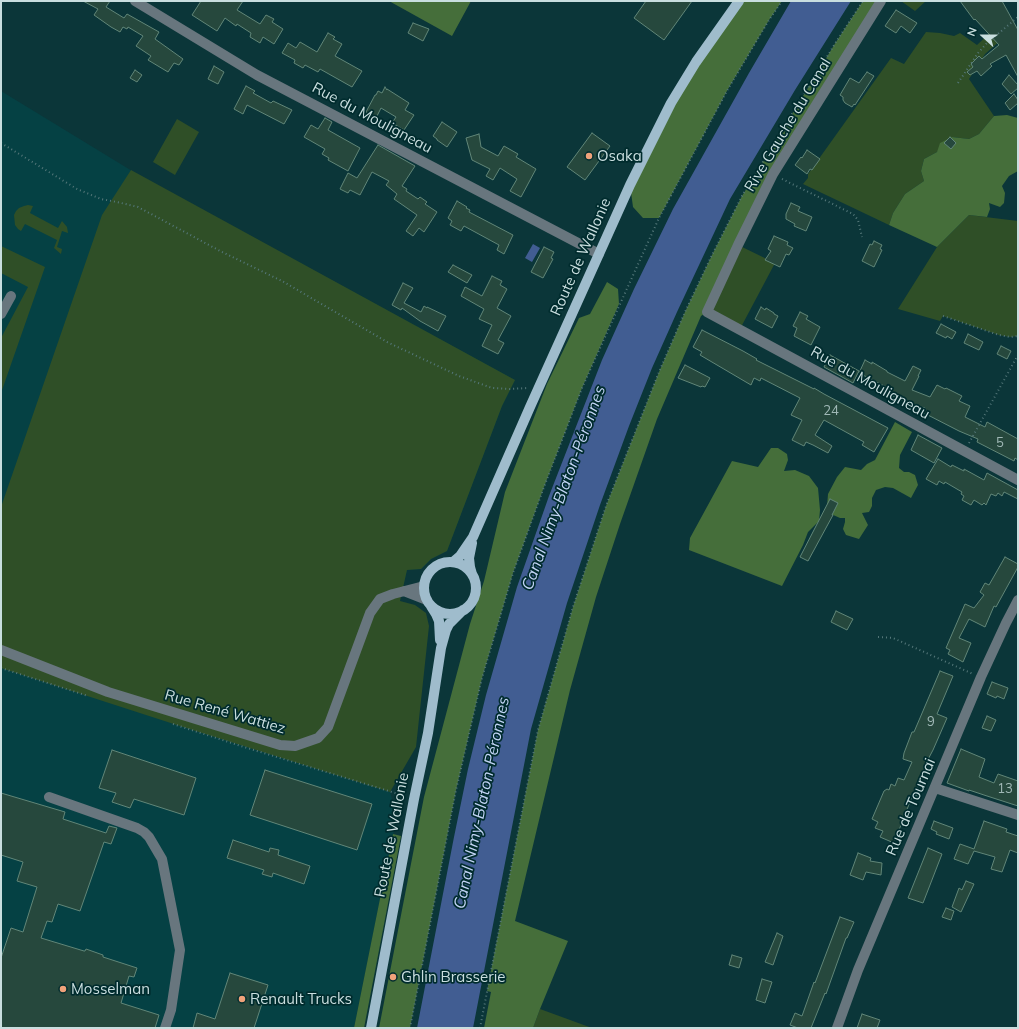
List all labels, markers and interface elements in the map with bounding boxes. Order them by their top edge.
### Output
north arrow [963,16,1003,56]
text: N [964,25,980,38]
street label: Rive Gauche du Canal [741,55,835,195]
street label: Rue du Mouligneau [309,79,435,157]
place label: Osaka [597,147,642,165]
marker: Osaka [584,151,594,161]
street label: Route de Wallonie [547,195,615,319]
street label: Rue du Mouligneau [807,343,933,423]
water label: Canal Nimy-Blaton-Péronnes [518,383,610,593]
house number: 24 [823,403,839,419]
house number: 5 [996,435,1004,451]
street label: Rue René Wattiez [162,686,288,738]
water label: Canal Nimy-Blaton-Péronnes [450,695,514,911]
house number: 9 [927,714,935,730]
street label: Rue de Tournai [882,756,940,858]
street label: Route de Wallonie [371,771,413,899]
house number: 13 [997,781,1013,797]
place label: Ghlin Brasserie [401,968,505,986]
marker: Ghlin Brasserie [388,972,398,982]
place label: Mosselman [71,980,150,998]
marker: Mosselman [58,984,68,994]
place label: Renault Trucks [250,990,352,1008]
marker: Renault Trucks [237,994,247,1004]

